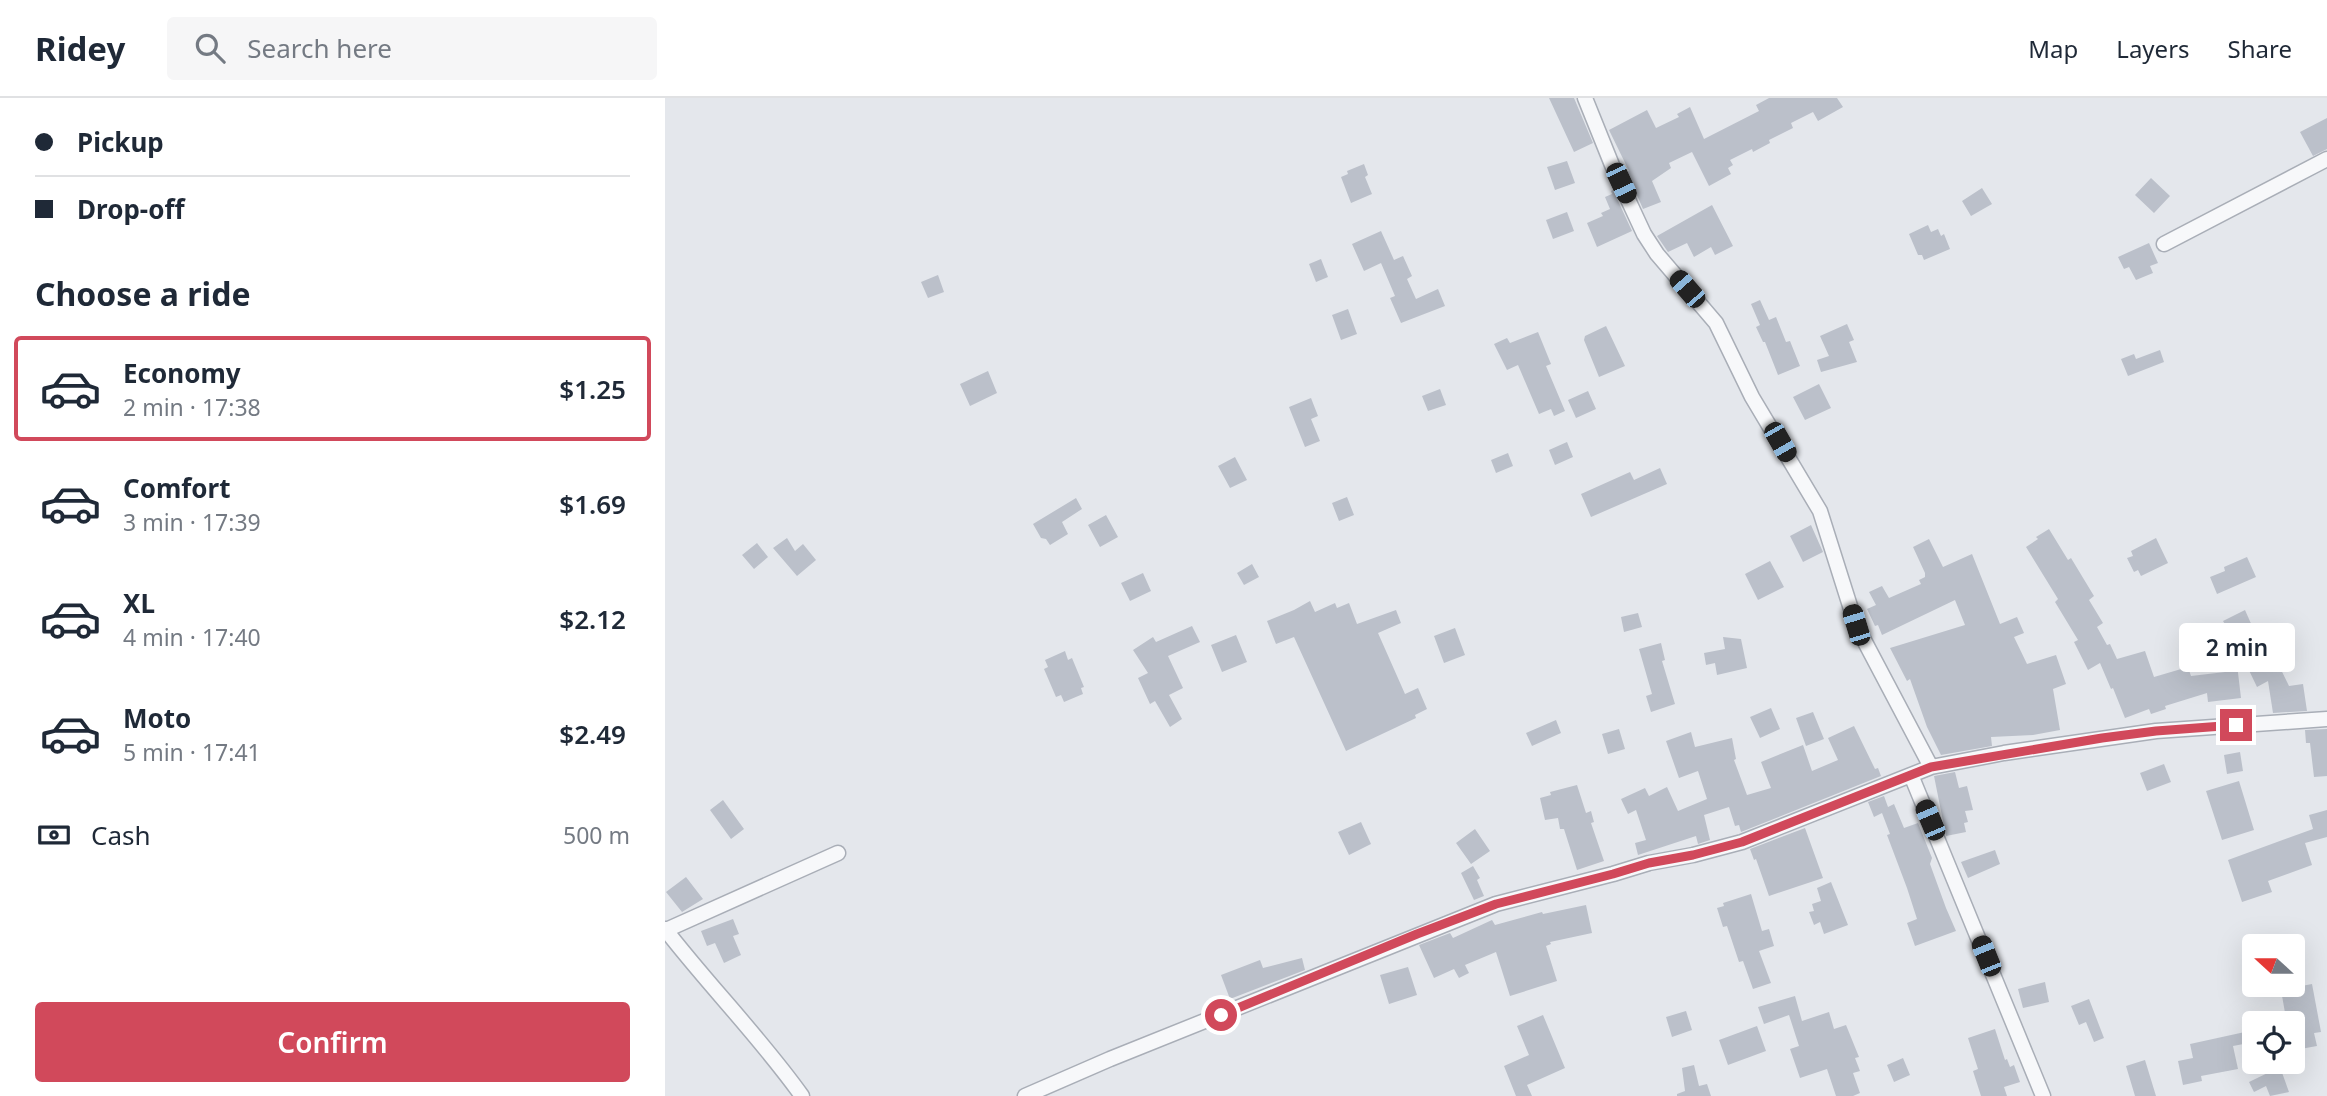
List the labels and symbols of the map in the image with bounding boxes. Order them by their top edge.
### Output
car [1603,160,1640,206]
car [1666,266,1709,312]
car [1761,419,1800,465]
car [1840,602,1873,648]
callout: 2 min [2178,624,2294,672]
route end [2220,709,2252,741]
car [1913,797,1948,843]
car [1969,933,2004,979]
north arrow [2242,934,2305,998]
route start [1205,999,1237,1031]

